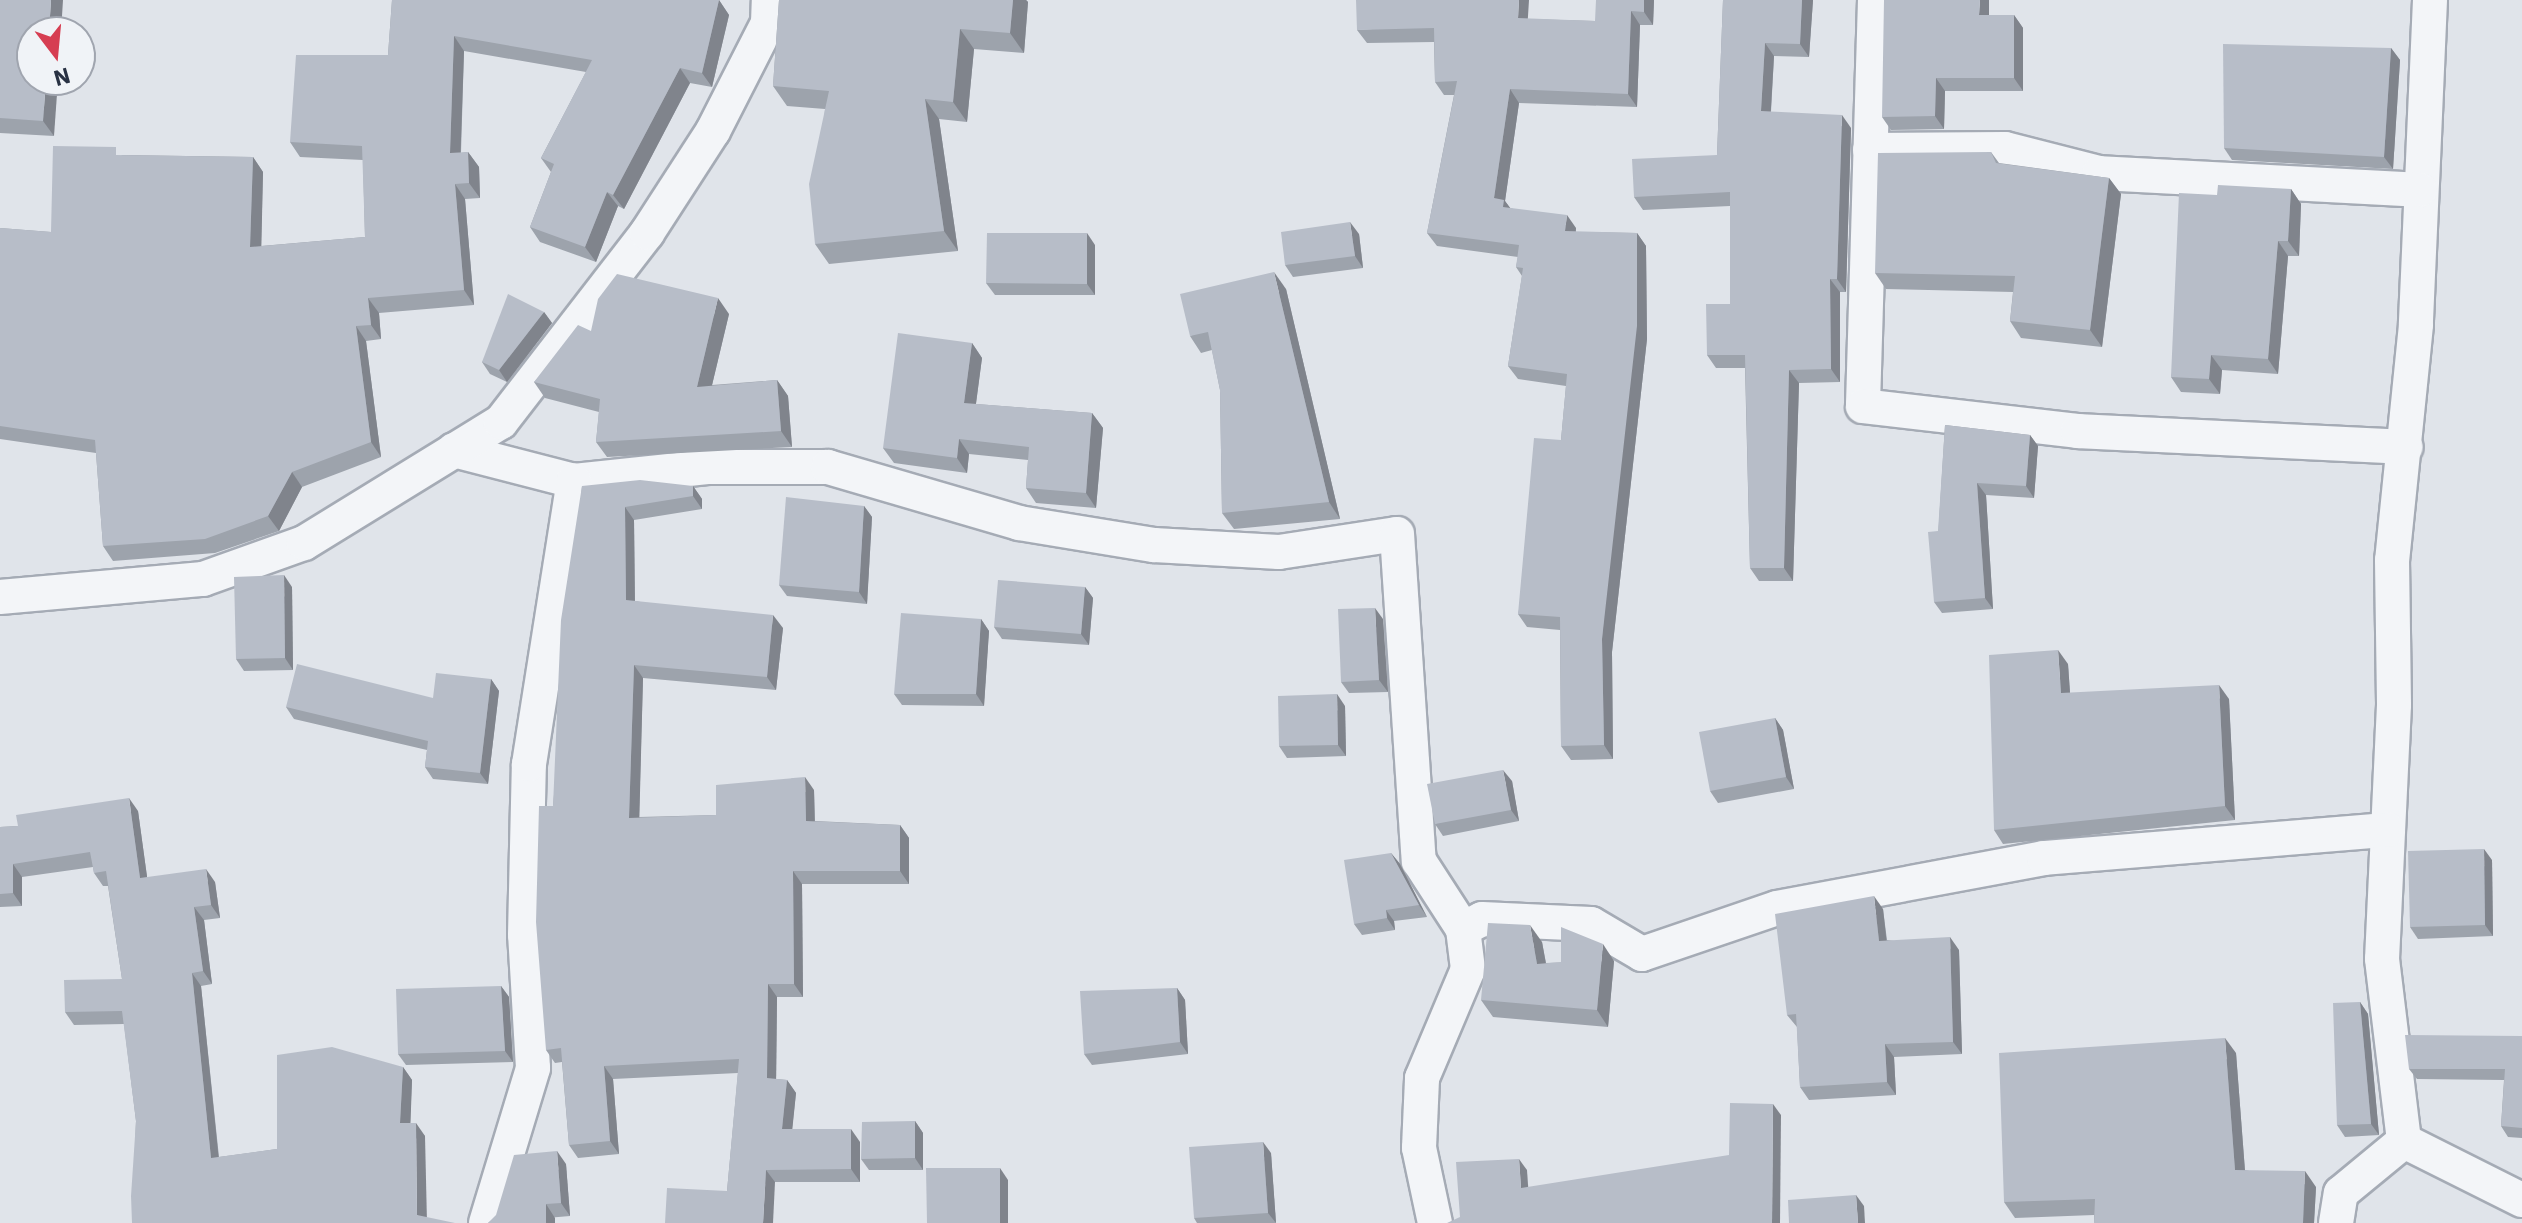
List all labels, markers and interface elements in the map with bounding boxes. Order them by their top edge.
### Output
north arrow [16,16,96,96]
text: N [51,61,74,94]

